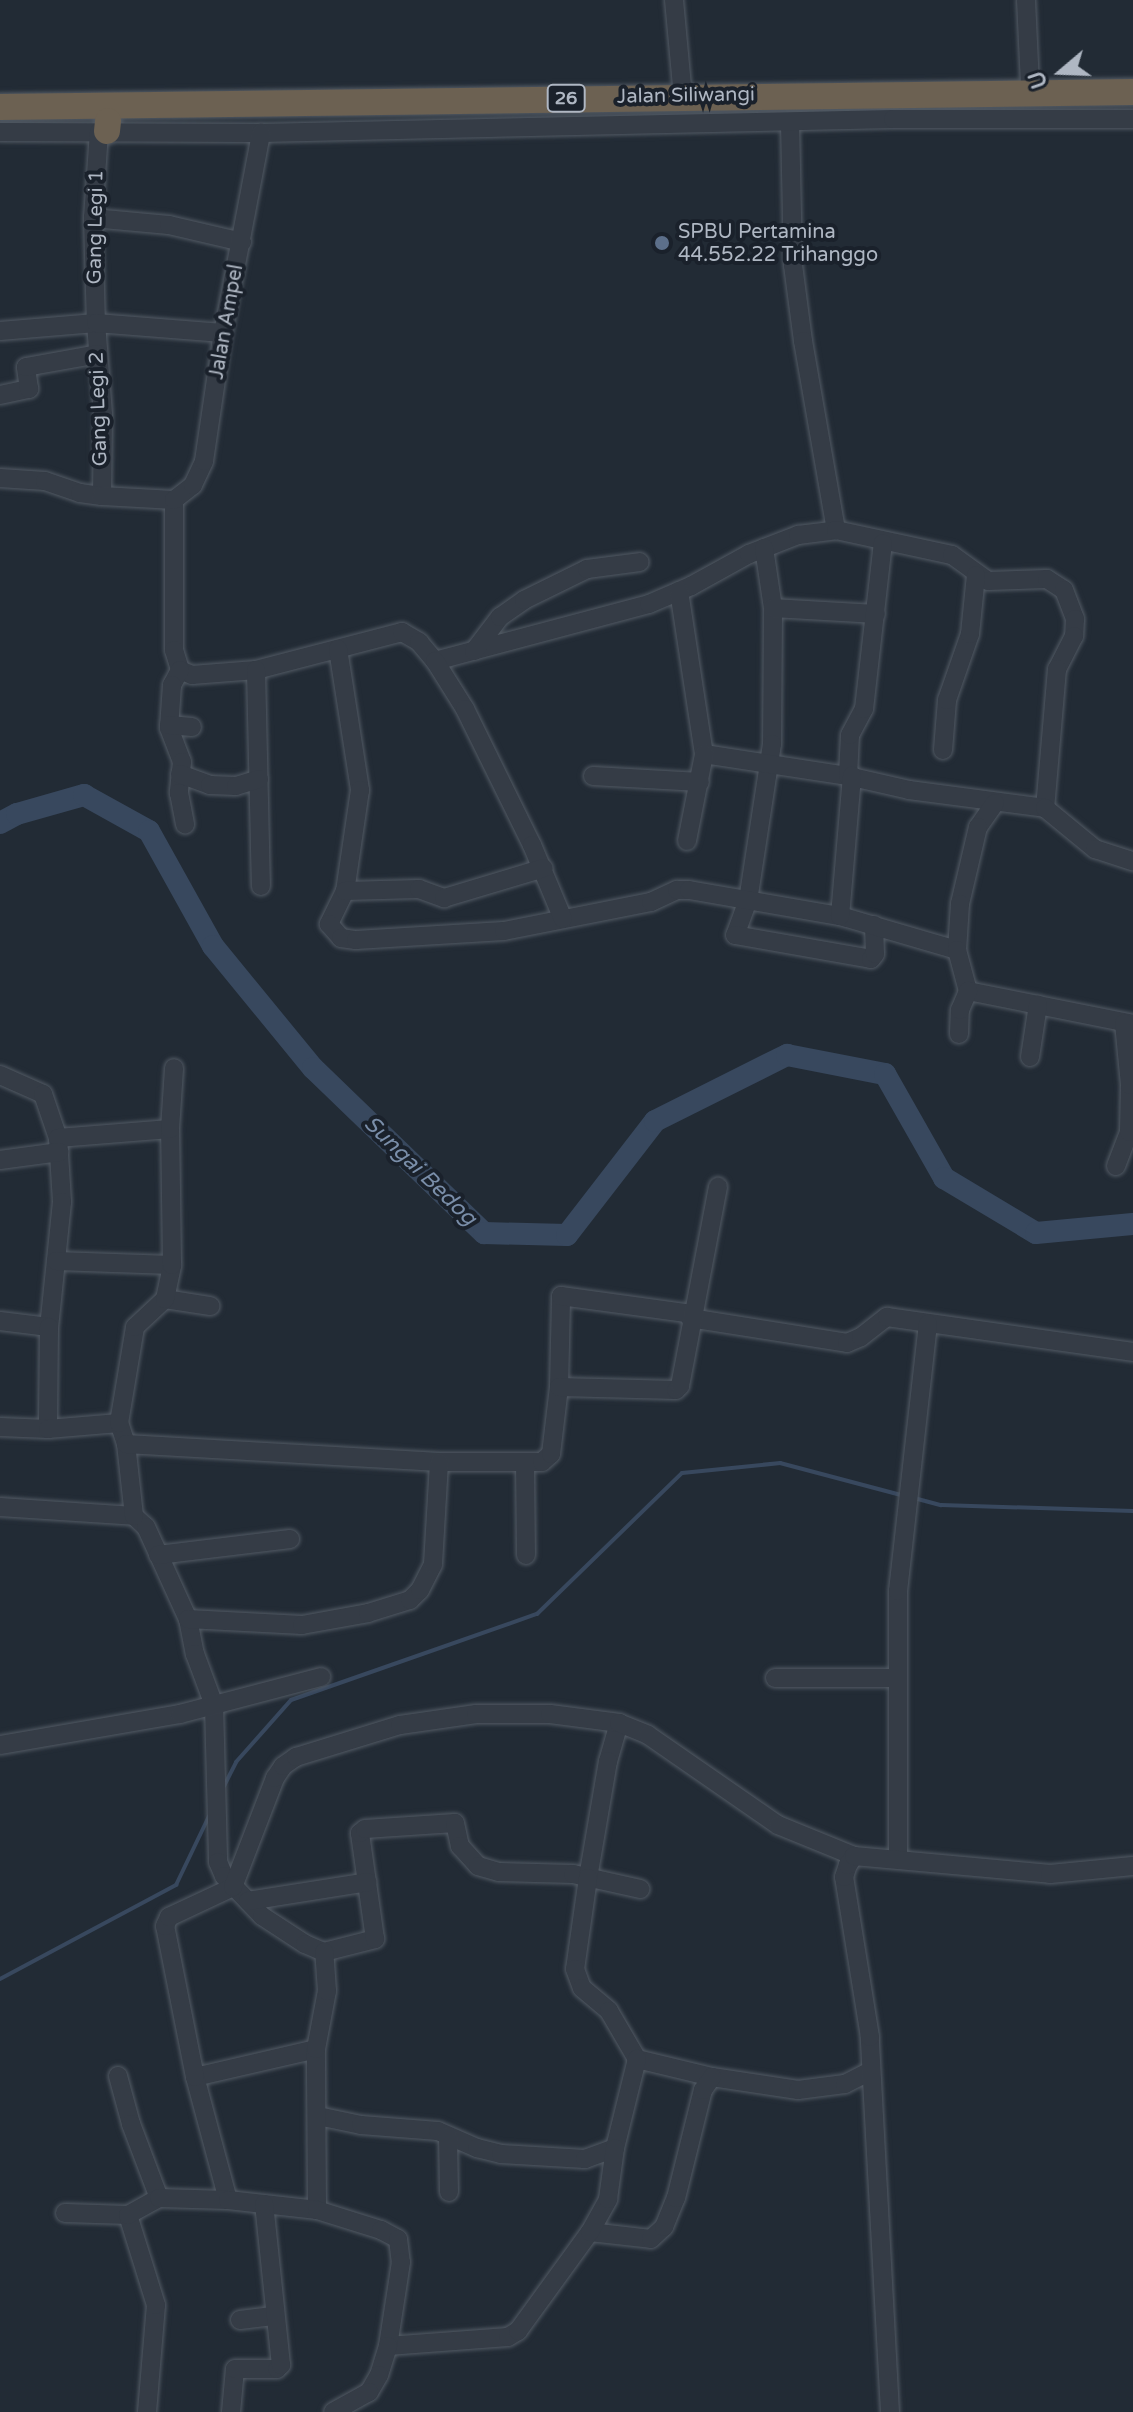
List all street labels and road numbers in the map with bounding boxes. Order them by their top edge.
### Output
street label: Jalan Siliwangi [617,83,755,109]
road number: 26 [546,84,586,112]
street label: Gang Legi 1 [83,170,109,284]
street label: Jalan Ampel [205,263,249,381]
street label: Gang Legi 2 [85,351,113,467]

